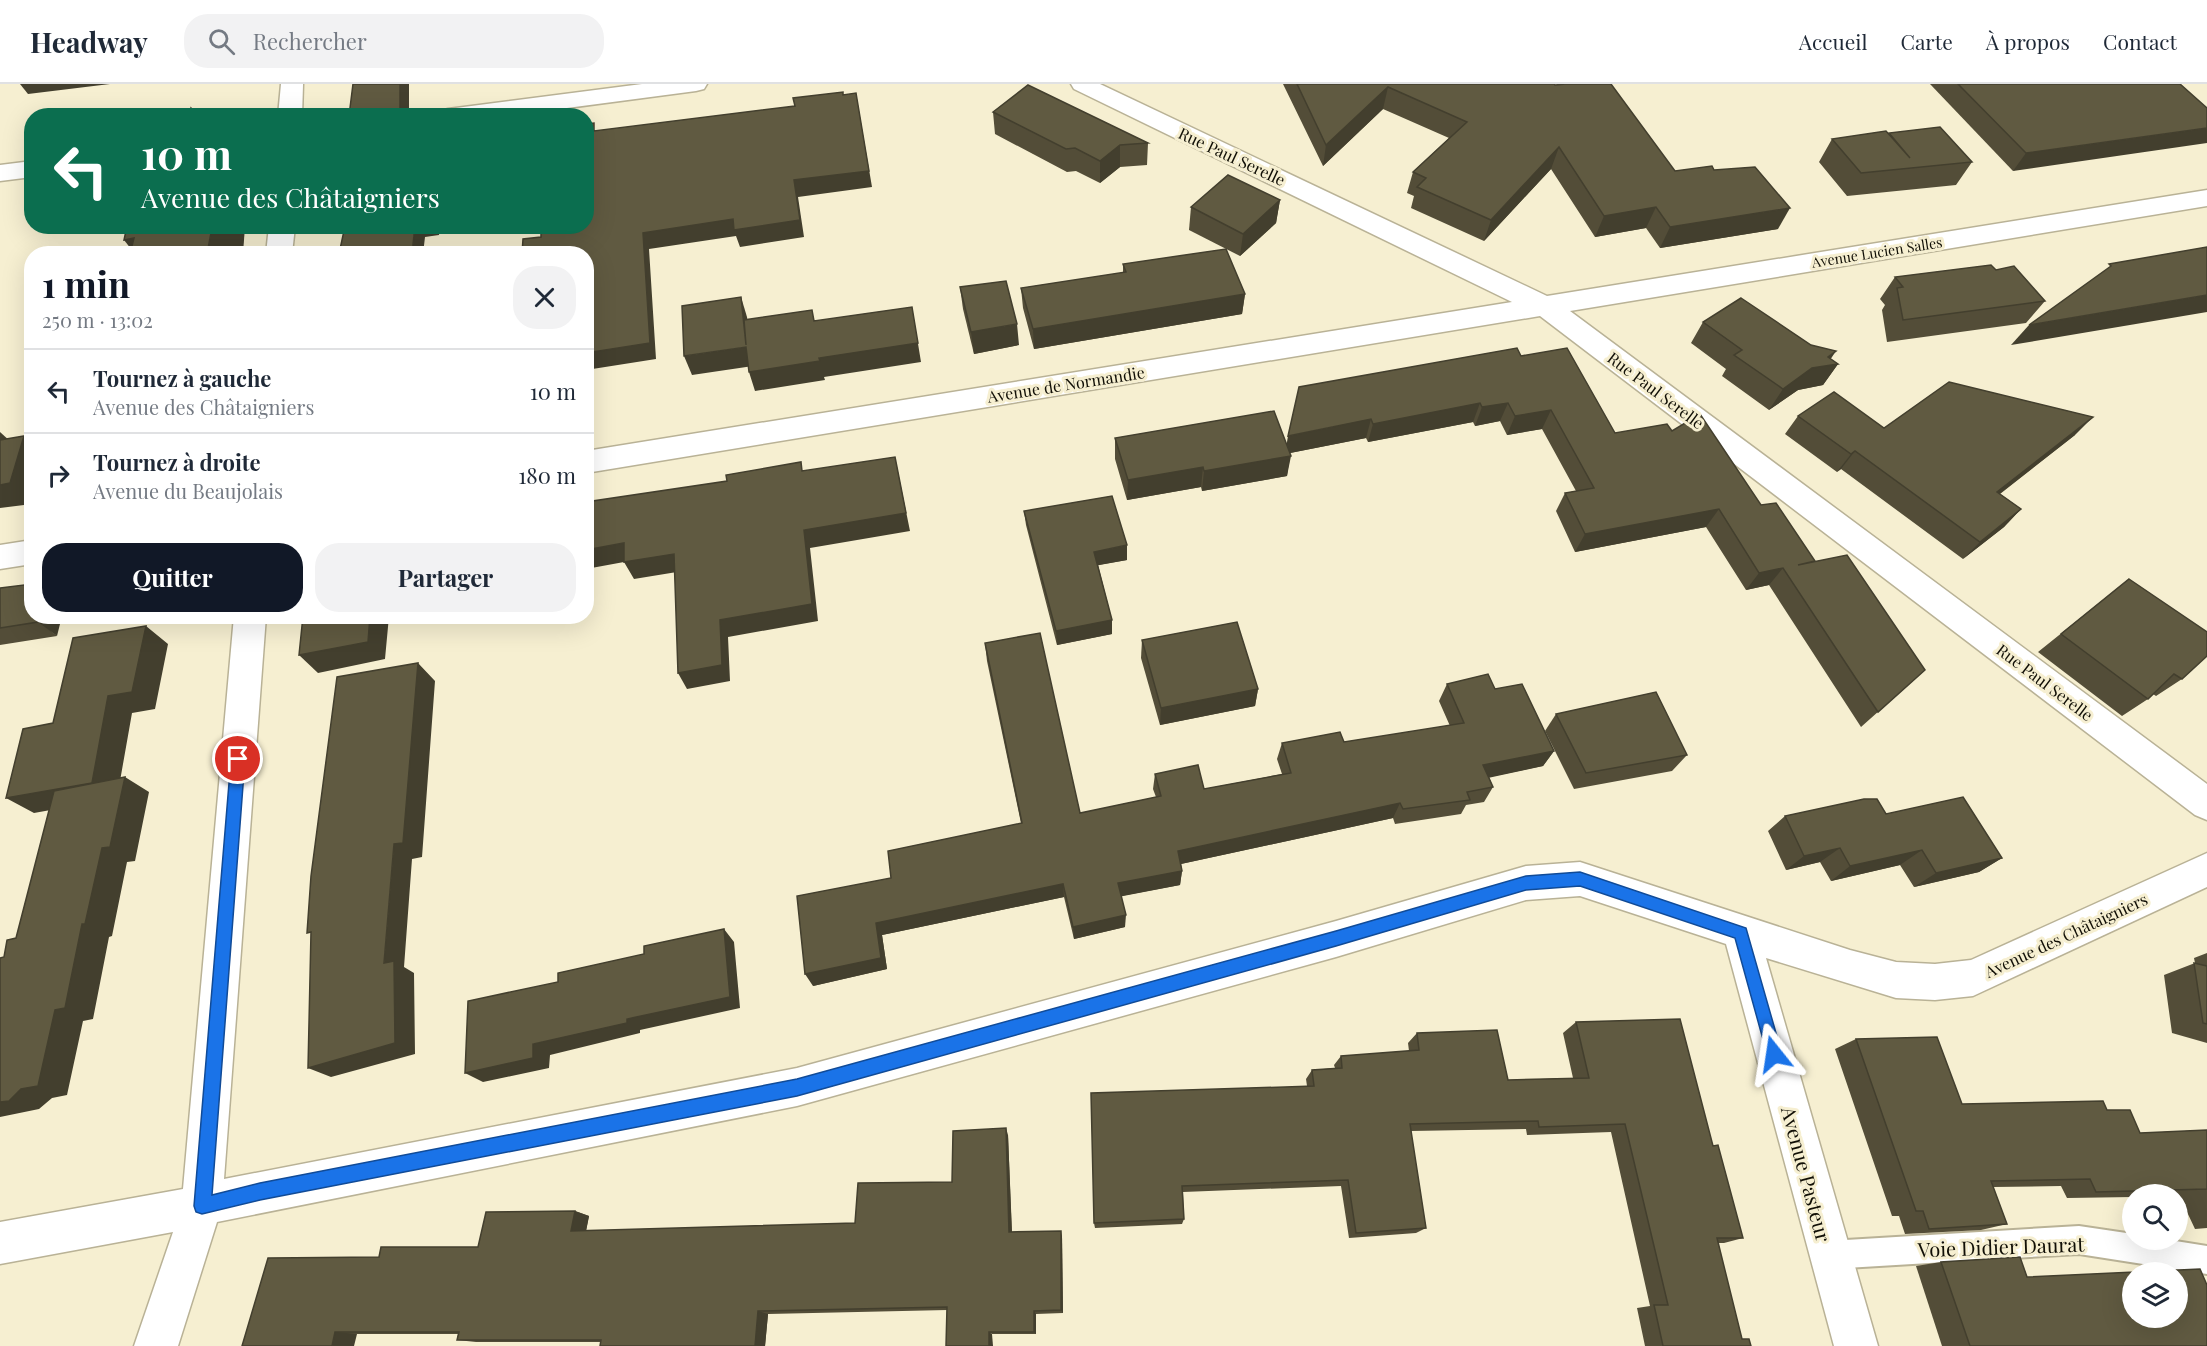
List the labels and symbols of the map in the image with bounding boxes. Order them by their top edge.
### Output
street label: Rue Paul Serelle [1175,122,1289,190]
street label: Avenue Lucien Salles [1810,232,1943,272]
street label: Rue Paul Serelle [1604,347,1708,433]
street label: Avenue de Normandie [985,361,1146,407]
street label: Rue Paul Serelle [1993,639,2097,725]
pin [212,733,263,784]
street label: Avenue des Châtaigniers [1980,888,2151,982]
position arrow [1742,1022,1806,1086]
street label: Avenue Pasteur [1776,1102,1838,1245]
street label: Voie Didier Daurat [1916,1230,2086,1262]

